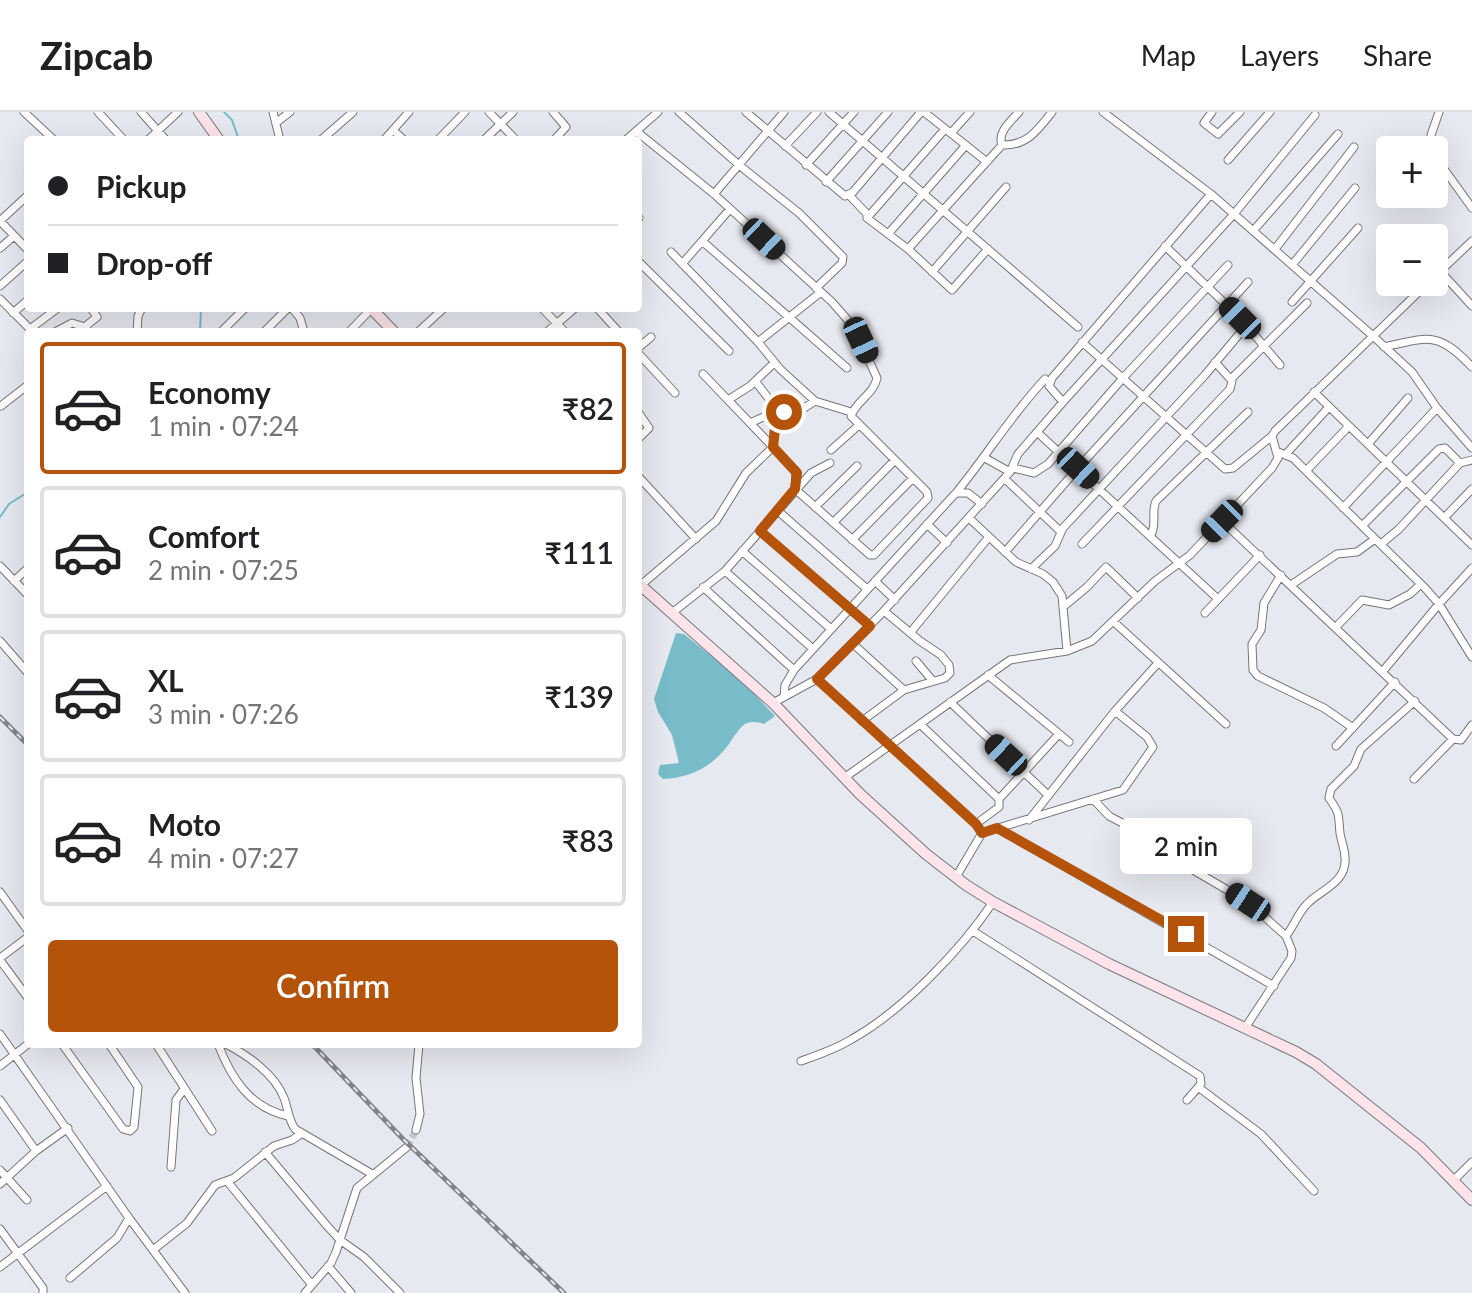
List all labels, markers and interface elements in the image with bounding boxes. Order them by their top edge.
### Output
text: Zipcab [40,32,153,78]
text: Map [1141,38,1196,72]
text: Layers [1240,38,1319,72]
text: Share [1363,38,1432,72]
map controls [1376,136,1448,296]
button: + [1376,136,1448,208]
text: Pickup [96,168,187,204]
car [738,214,790,264]
button: − [1376,224,1448,296]
text: Drop-off [96,245,212,281]
car [1215,293,1265,343]
car [840,313,882,367]
icon: car [52,372,124,444]
text: Economy [148,374,271,410]
text: ₹82 [562,390,614,426]
route start [766,394,802,430]
text: 1 min · 07:24 [148,410,299,442]
car [1052,443,1104,493]
car [1197,495,1247,547]
icon: car [52,516,124,588]
text: Comfort [148,518,260,554]
text: ₹111 [544,534,614,570]
text: 2 min · 07:25 [148,554,299,586]
icon: car [52,660,124,732]
text: XL [148,662,184,698]
text: ₹139 [544,678,614,714]
text: 3 min · 07:26 [148,698,299,730]
car [980,730,1032,780]
icon: car [52,804,124,876]
text: Moto [148,806,221,842]
callout: 2 min [1120,818,1252,874]
text: ₹83 [562,822,614,858]
text: 2 min [1154,830,1218,862]
text: 4 min · 07:27 [148,842,299,874]
car [1221,879,1275,925]
route end [1168,916,1204,952]
button: Confirm [48,940,618,1032]

